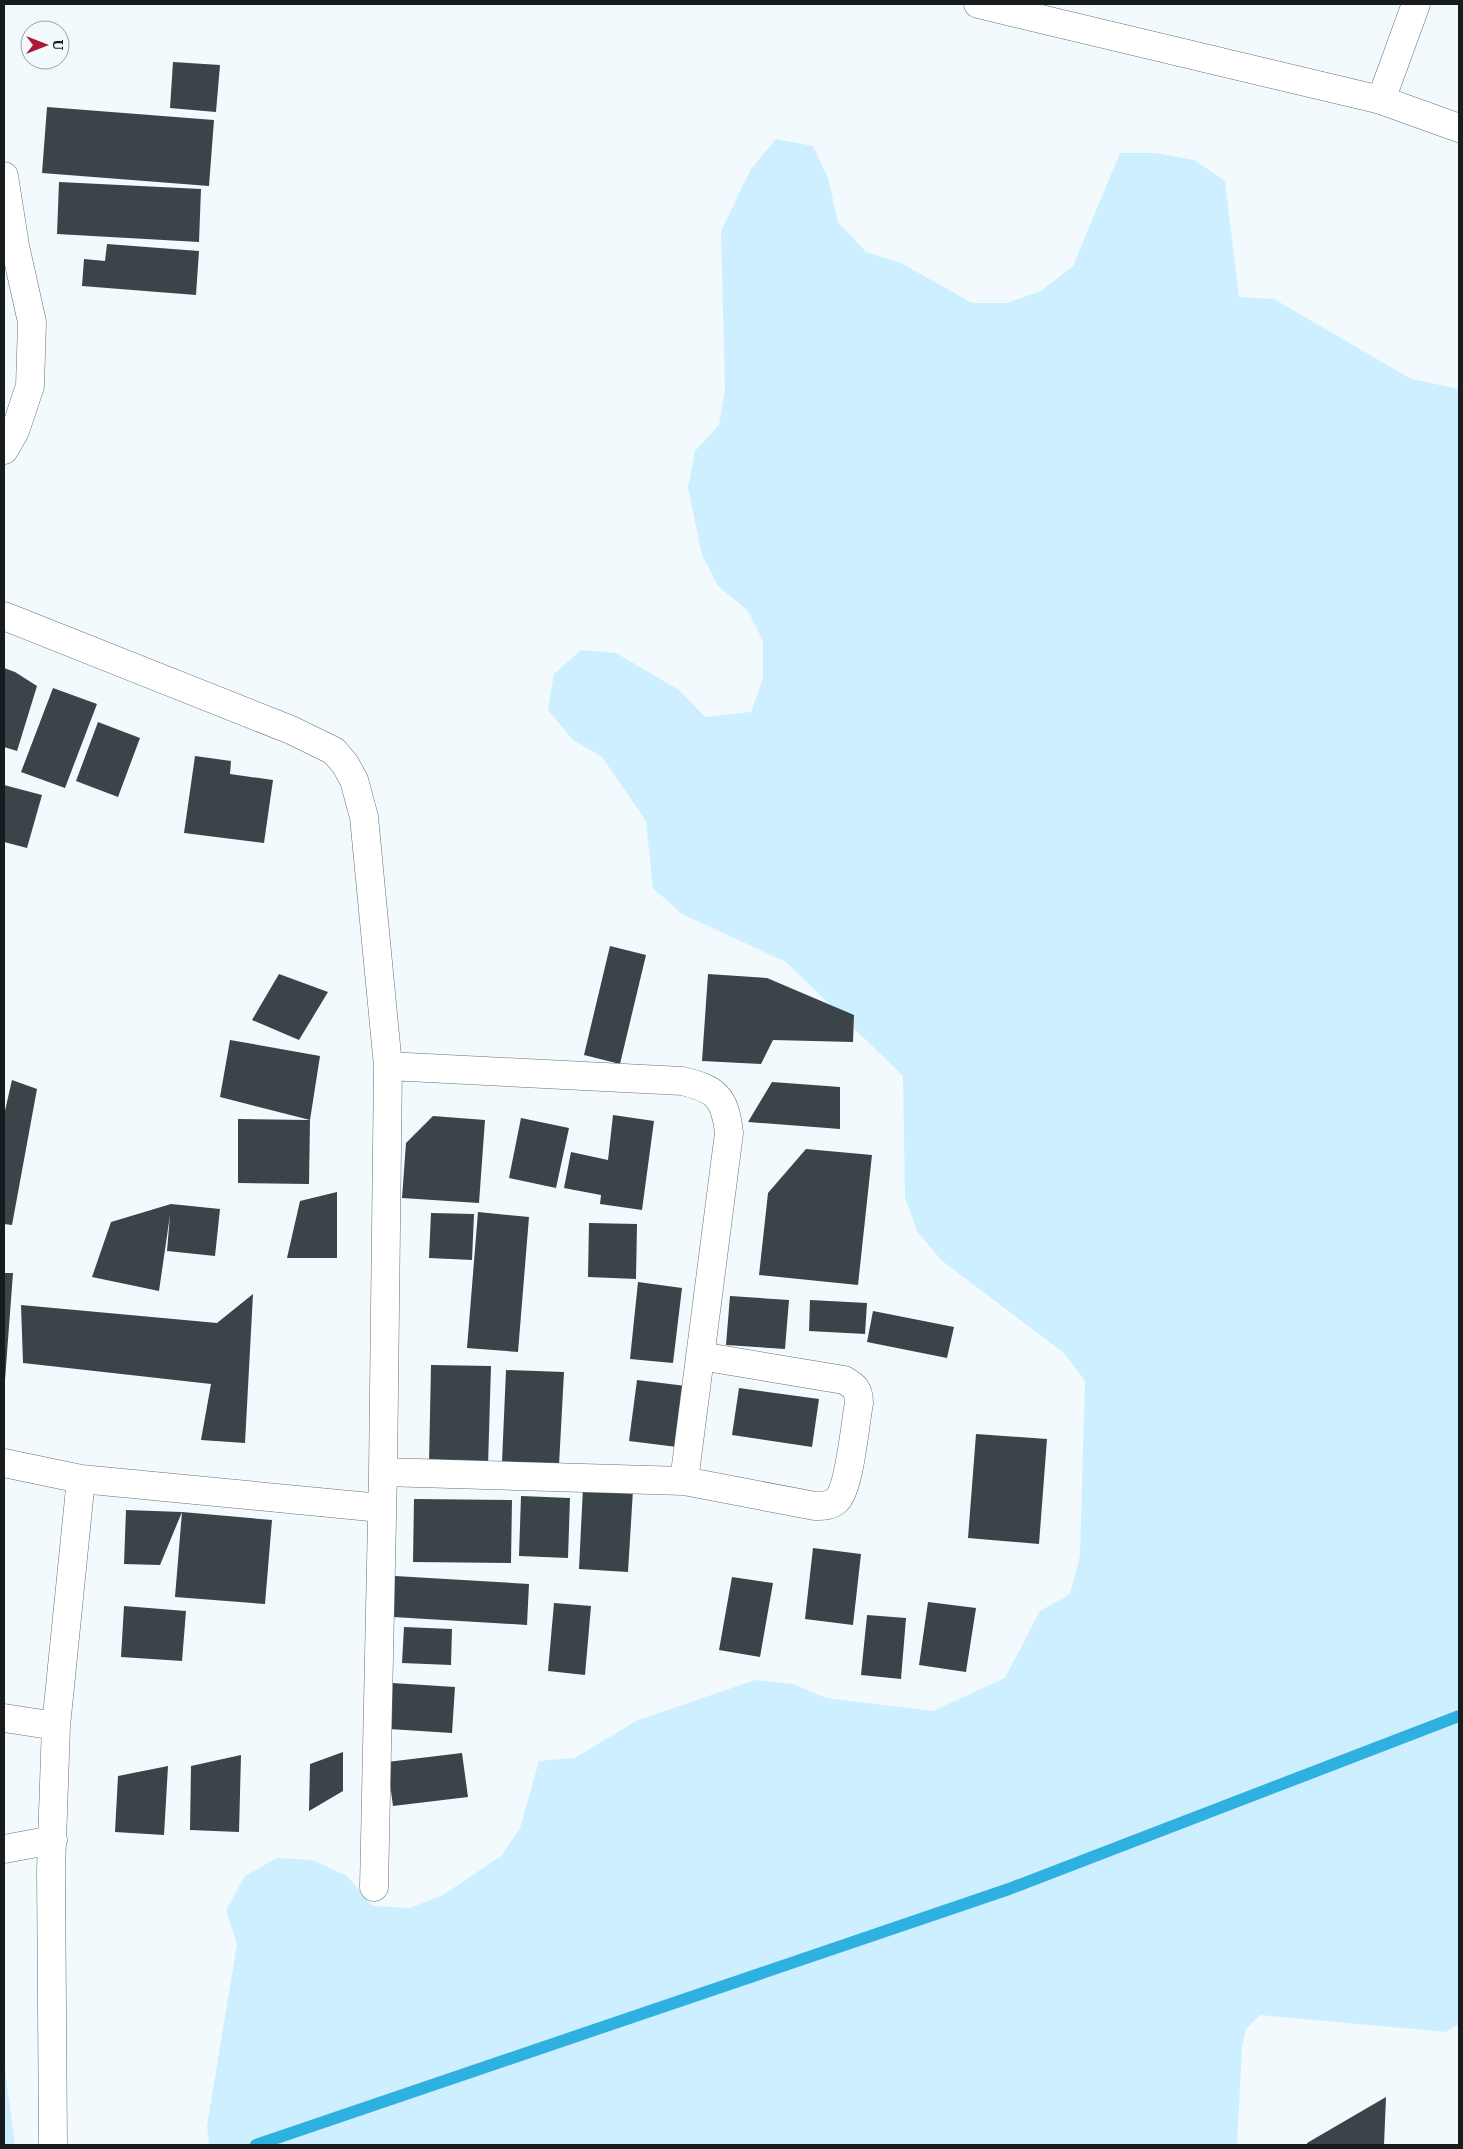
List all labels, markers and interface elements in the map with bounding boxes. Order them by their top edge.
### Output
north arrow [20,20,70,70]
text: U [49,40,67,51]

